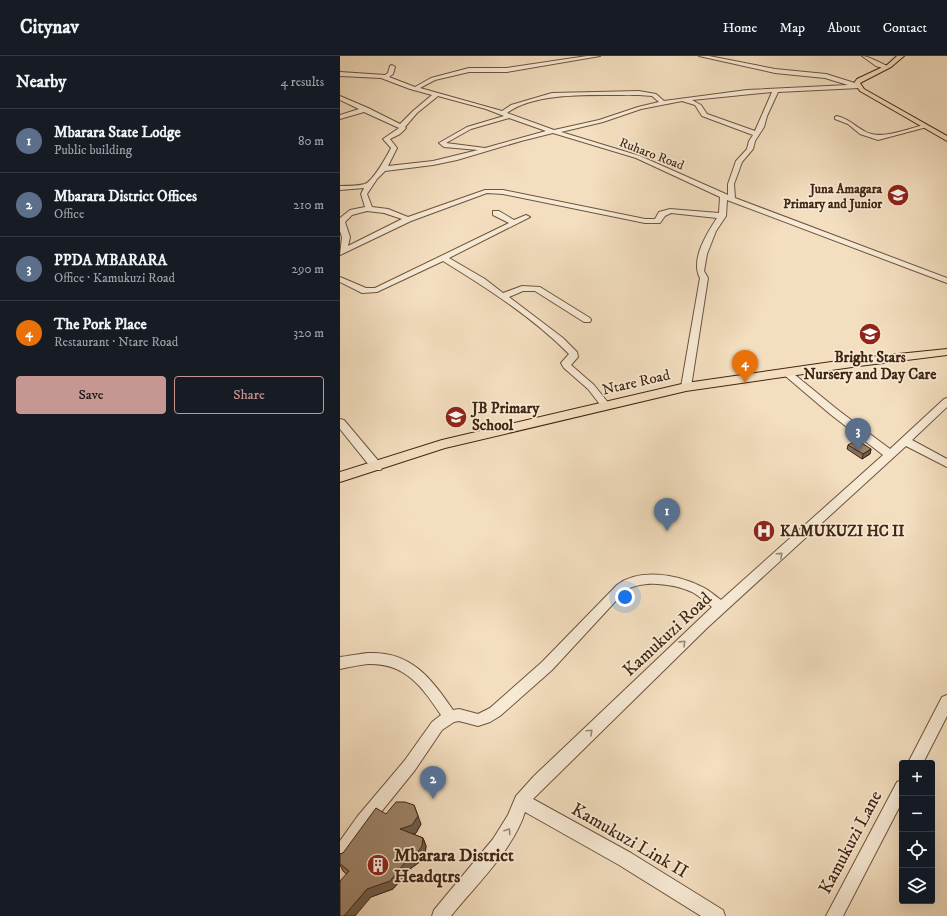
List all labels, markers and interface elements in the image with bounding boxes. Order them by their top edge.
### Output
text: Citynav [20,16,79,39]
text: Home [723,19,757,37]
text: Map [779,19,805,37]
text: About [827,19,861,37]
text: Contact [883,19,927,37]
text: Nearby [16,71,66,93]
text: 4 results [281,74,324,90]
text: Mbarara State Lodge [54,123,181,142]
text: 1 [27,133,31,149]
text: 80 m [298,133,324,149]
street label: Ruharo Road [617,134,687,174]
text: Public building [54,142,132,158]
place label: Juna Amagara Primary and Junior [783,181,882,213]
school or university icon: Juna Amagara Primary and Junior [885,182,911,208]
text: Mbarara District Offices [54,187,197,206]
text: 2 [26,197,32,213]
text: 210 m [293,197,324,213]
text: Office [54,206,84,222]
text: PPDA MBARARA [54,251,167,270]
text: 3 [27,261,31,277]
text: 290 m [292,261,324,277]
text: Office · Kamukuzi Road [54,270,175,286]
text: The Pork Place [54,315,147,334]
school or university icon: Bright Stars Nursery and Day Care [857,321,883,347]
text: 4 [25,325,33,341]
text: 320 m [293,325,324,341]
text: Restaurant · Ntare Road [54,334,178,350]
place label: Bright Stars Nursery and Day Care [804,348,937,384]
pin: 4 [732,350,758,383]
street label: Ntare Road [600,365,672,400]
button: Save [16,376,166,414]
button: Share [174,376,324,414]
place label: JB Primary School [470,399,540,435]
school or university icon: JB Primary School [443,404,469,430]
pin: 3 [845,418,871,451]
pin: 1 [654,498,680,531]
hospital icon: KAMUKUZI HC II [751,518,777,544]
place label: KAMUKUZI HC II [780,522,904,541]
one-way arrow [775,553,782,560]
your location [615,587,635,607]
street label: Kamukuzi Road [619,588,717,681]
one-way arrow [679,640,686,647]
one-way arrow [585,730,593,737]
map controls [899,760,935,904]
button: + [899,760,935,796]
pin: 2 [420,766,446,799]
street label: Kamukuzi Lane [814,787,887,898]
button: − [899,796,935,832]
street label: Kamukuzi Link II [567,799,692,883]
one-way arrow [503,828,511,835]
button: locate [899,832,935,868]
place label: Mbarara District Headqtrs [394,845,514,888]
building icon: Mbarara District Headqtrs [365,852,391,878]
button: layers [899,868,935,904]

